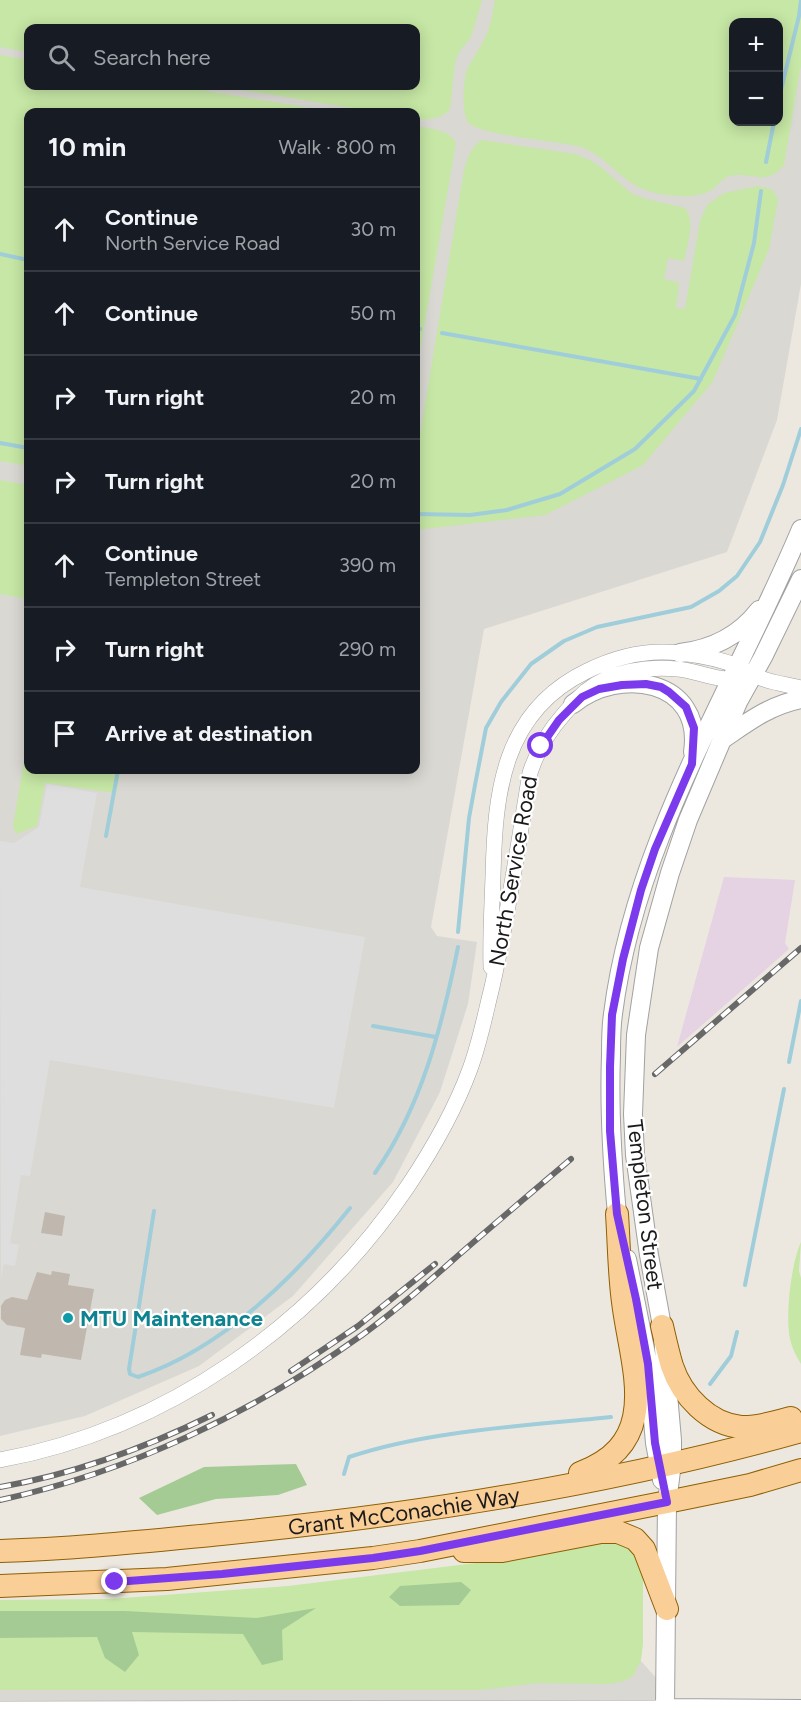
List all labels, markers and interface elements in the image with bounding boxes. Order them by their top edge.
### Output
map controls [729,18,783,126]
button: + [729,18,783,72]
search box [24,24,420,90]
icon: search [45,41,78,74]
text: Search here [93,44,211,71]
button: − [729,72,783,126]
text: 10 min [48,131,126,163]
text: Walk · 800 m [278,135,396,159]
text: Continue [105,204,198,231]
icon: ahead [48,213,81,246]
text: 30 m [350,217,396,241]
text: North Service Road [105,231,280,255]
icon: ahead [48,297,81,330]
text: Continue [105,300,198,327]
text: 50 m [350,301,396,325]
icon: right [48,381,81,414]
text: Turn right [105,384,204,411]
text: 20 m [350,385,396,409]
icon: right [48,465,81,498]
text: Turn right [105,468,204,495]
text: 20 m [350,469,396,493]
text: Continue [105,540,198,567]
icon: ahead [48,549,81,582]
text: 390 m [339,553,396,577]
text: Templeton Street [105,567,261,591]
icon: right [48,633,81,666]
text: Turn right [105,636,204,663]
text: 290 m [339,637,396,661]
icon: arrive [48,717,81,750]
text: Arrive at destination [105,720,313,747]
route start [527,732,553,758]
street label: North Service Road [483,774,543,968]
street label: Templeton Street [621,1118,669,1292]
place label: MTU Maintenance [80,1305,263,1332]
marker: MTU Maintenance [61,1311,75,1325]
street label: Grant McConachie Way [287,1481,522,1540]
route end [101,1568,127,1594]

